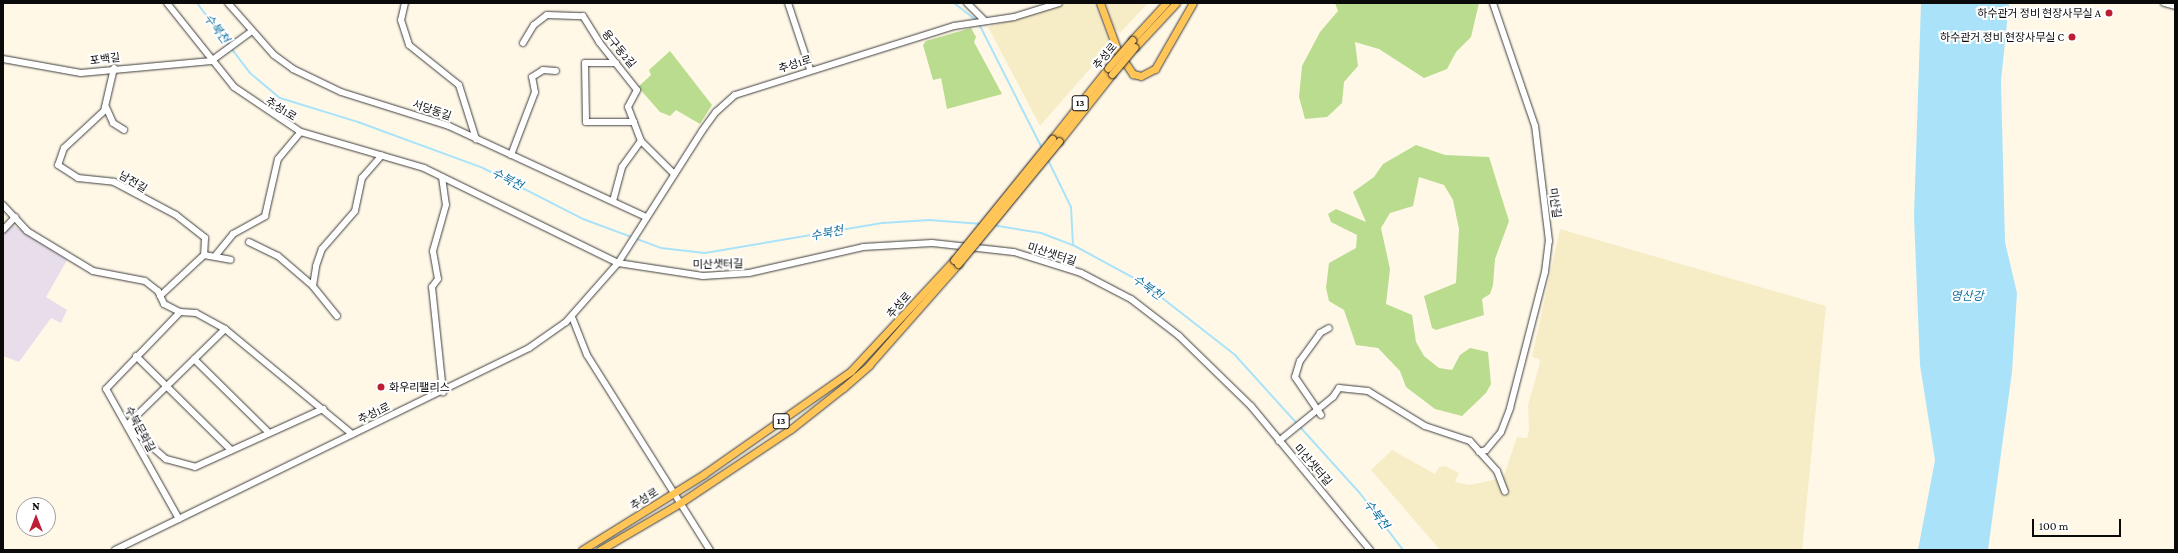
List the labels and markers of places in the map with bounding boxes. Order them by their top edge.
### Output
place label: 하수관거 정비 현장사무실 A [1977,6,2101,20]
marker: 하수관거 정비 현장사무실 A [2104,8,2114,18]
place label: 하수관거 정비 현장사무실 C [1940,30,2064,44]
marker: 하수관거 정비 현장사무실 C [2067,32,2077,42]
place label: 화우리팰리스 [389,380,450,394]
marker: 화우리팰리스 [376,382,386,392]

